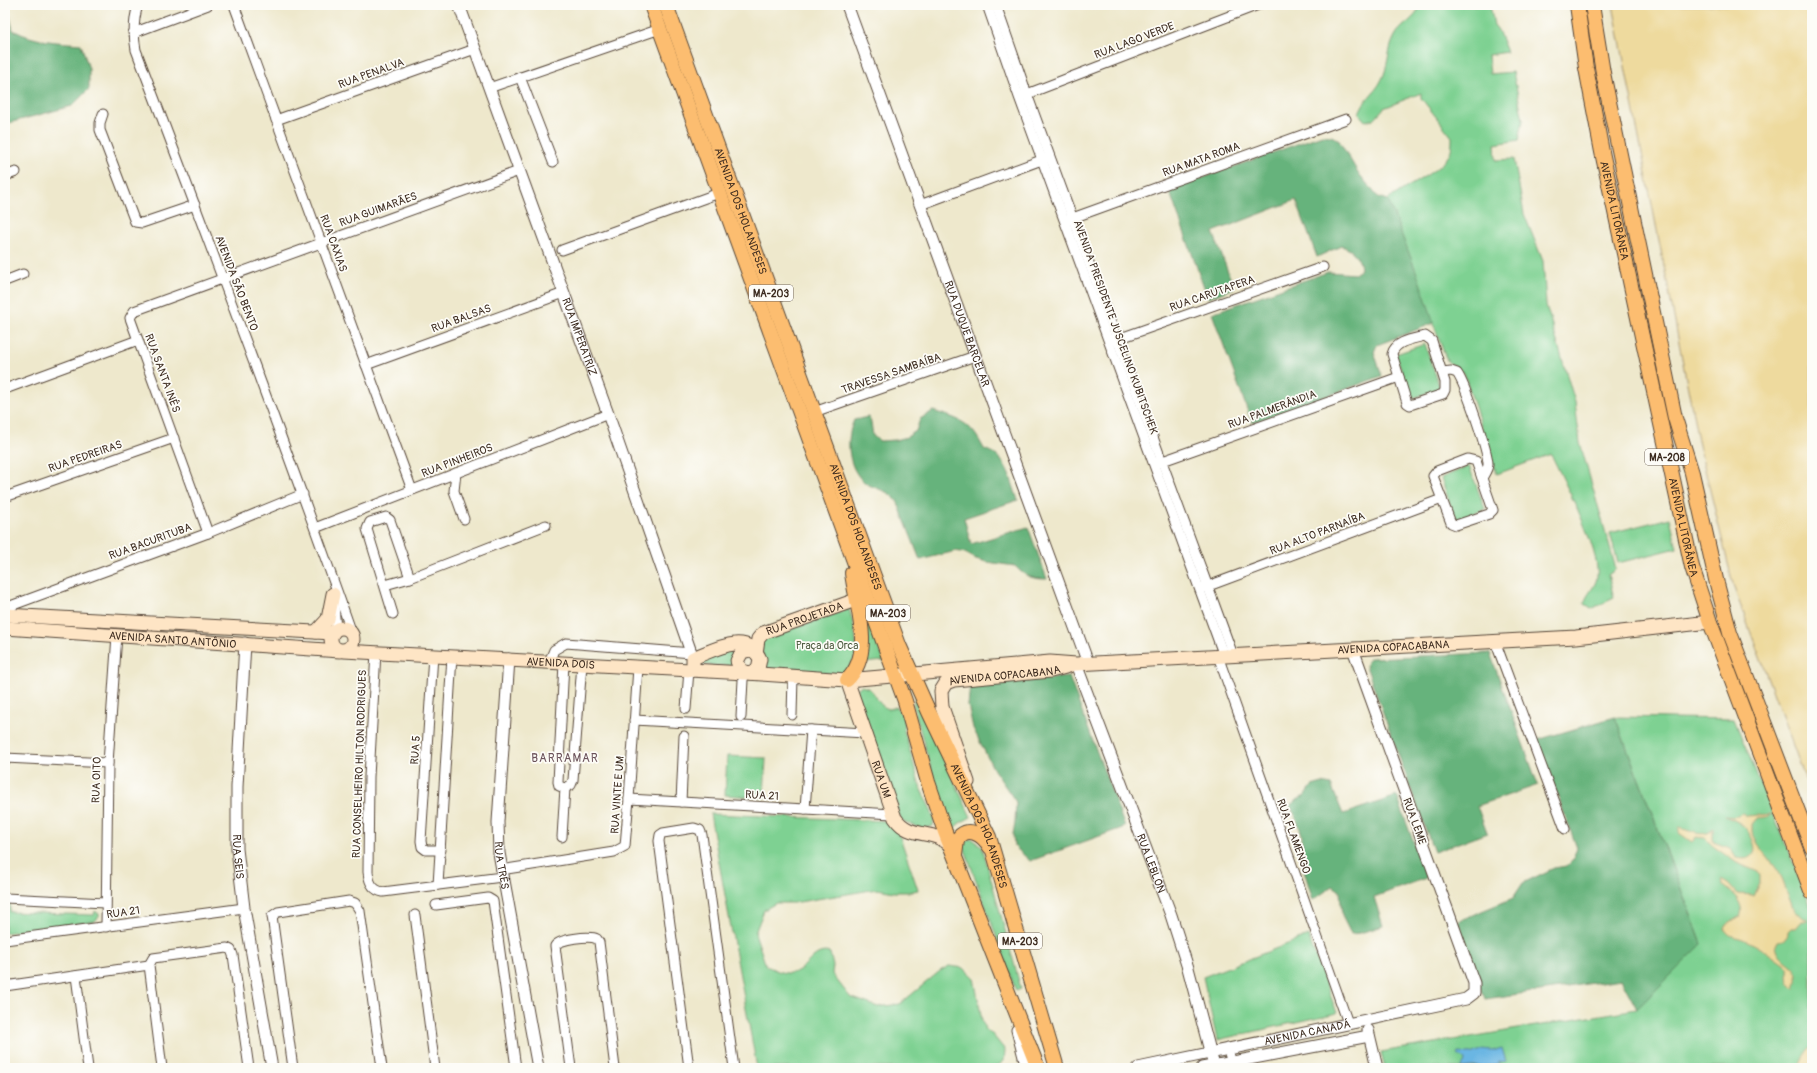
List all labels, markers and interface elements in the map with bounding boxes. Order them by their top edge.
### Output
street label: RUA LAGO VERDE [1092,19,1176,62]
street label: RUA PENALVA [337,56,406,91]
street label: RUA MATA ROMA [1161,139,1241,179]
street label: AVENIDA DOS HOLANDESES [711,146,769,276]
street label: AVENIDA LITORÂNEA [1597,160,1631,261]
street label: RUA GUIMARÃES [338,189,419,230]
street label: RUA CAXIAS [317,213,350,274]
street label: AVENIDA PRESIDENTE JUSCELINO KUBITSCHEK [1071,218,1161,436]
street label: AVENIDA SÃO BENTO [212,234,261,333]
street label: RUA CARUTAPERA [1168,273,1256,314]
street label: RUA DUQUE BARCELAR [942,279,992,388]
road number: MA-203 [749,285,793,301]
street label: RUA IMPERATRIZ [559,296,600,378]
street label: RUA BALSAS [429,302,493,335]
street label: RUA SANTA INÊS [142,332,183,414]
street label: TRAVESSA SAMBAÍBA [840,350,943,397]
street label: RUA PALMERÂNDIA [1226,388,1318,431]
street label: RUA PEDREIRAS [47,438,124,475]
street label: RUA PINHEIROS [420,441,495,480]
road number: MA-208 [1645,449,1689,465]
street label: AVENIDA DOS HOLANDESES [826,462,884,592]
street label: AVENIDA LITORÂNEA [1666,476,1701,578]
street label: RUA ALTO PARNAÍBA [1268,509,1366,558]
street label: RUA BACURITUBA [107,521,193,562]
street label: RUA PROJETADA [765,599,845,638]
road number: MA-203 [866,605,910,621]
street label: AVENIDA SANTO ANTÔNIO [109,629,237,651]
street label: AVENIDA COPACABANA [1337,638,1450,657]
park label: Praça da Orca [796,639,858,652]
street label: AVENIDA DOIS [526,655,595,672]
street label: AVENIDA COPACABANA [947,663,1062,688]
street label: RUA CONSELHEIRO HILTON RODRIGUES [350,670,369,858]
street label: RUA 5 [408,735,423,765]
district label: BARRAMAR [531,751,599,766]
street label: RUA VINTE E UM [608,756,627,834]
street label: RUA OITO [89,757,104,803]
street label: RUA UM [869,759,893,800]
street label: AVENIDA DOS HOLANDESES [948,761,1010,890]
street label: RUA 21 [745,788,779,803]
street label: RUA LEME [1400,796,1429,847]
street label: RUA FLAMENGO [1274,797,1313,875]
street label: RUA LEBLON [1134,832,1168,895]
street label: RUA SEIS [230,834,247,880]
street label: RUA TRÊS [492,841,511,890]
street label: RUA 21 [106,904,141,921]
road number: MA-203 [998,933,1042,949]
street label: AVENIDA CANADÁ [1263,1017,1352,1048]

